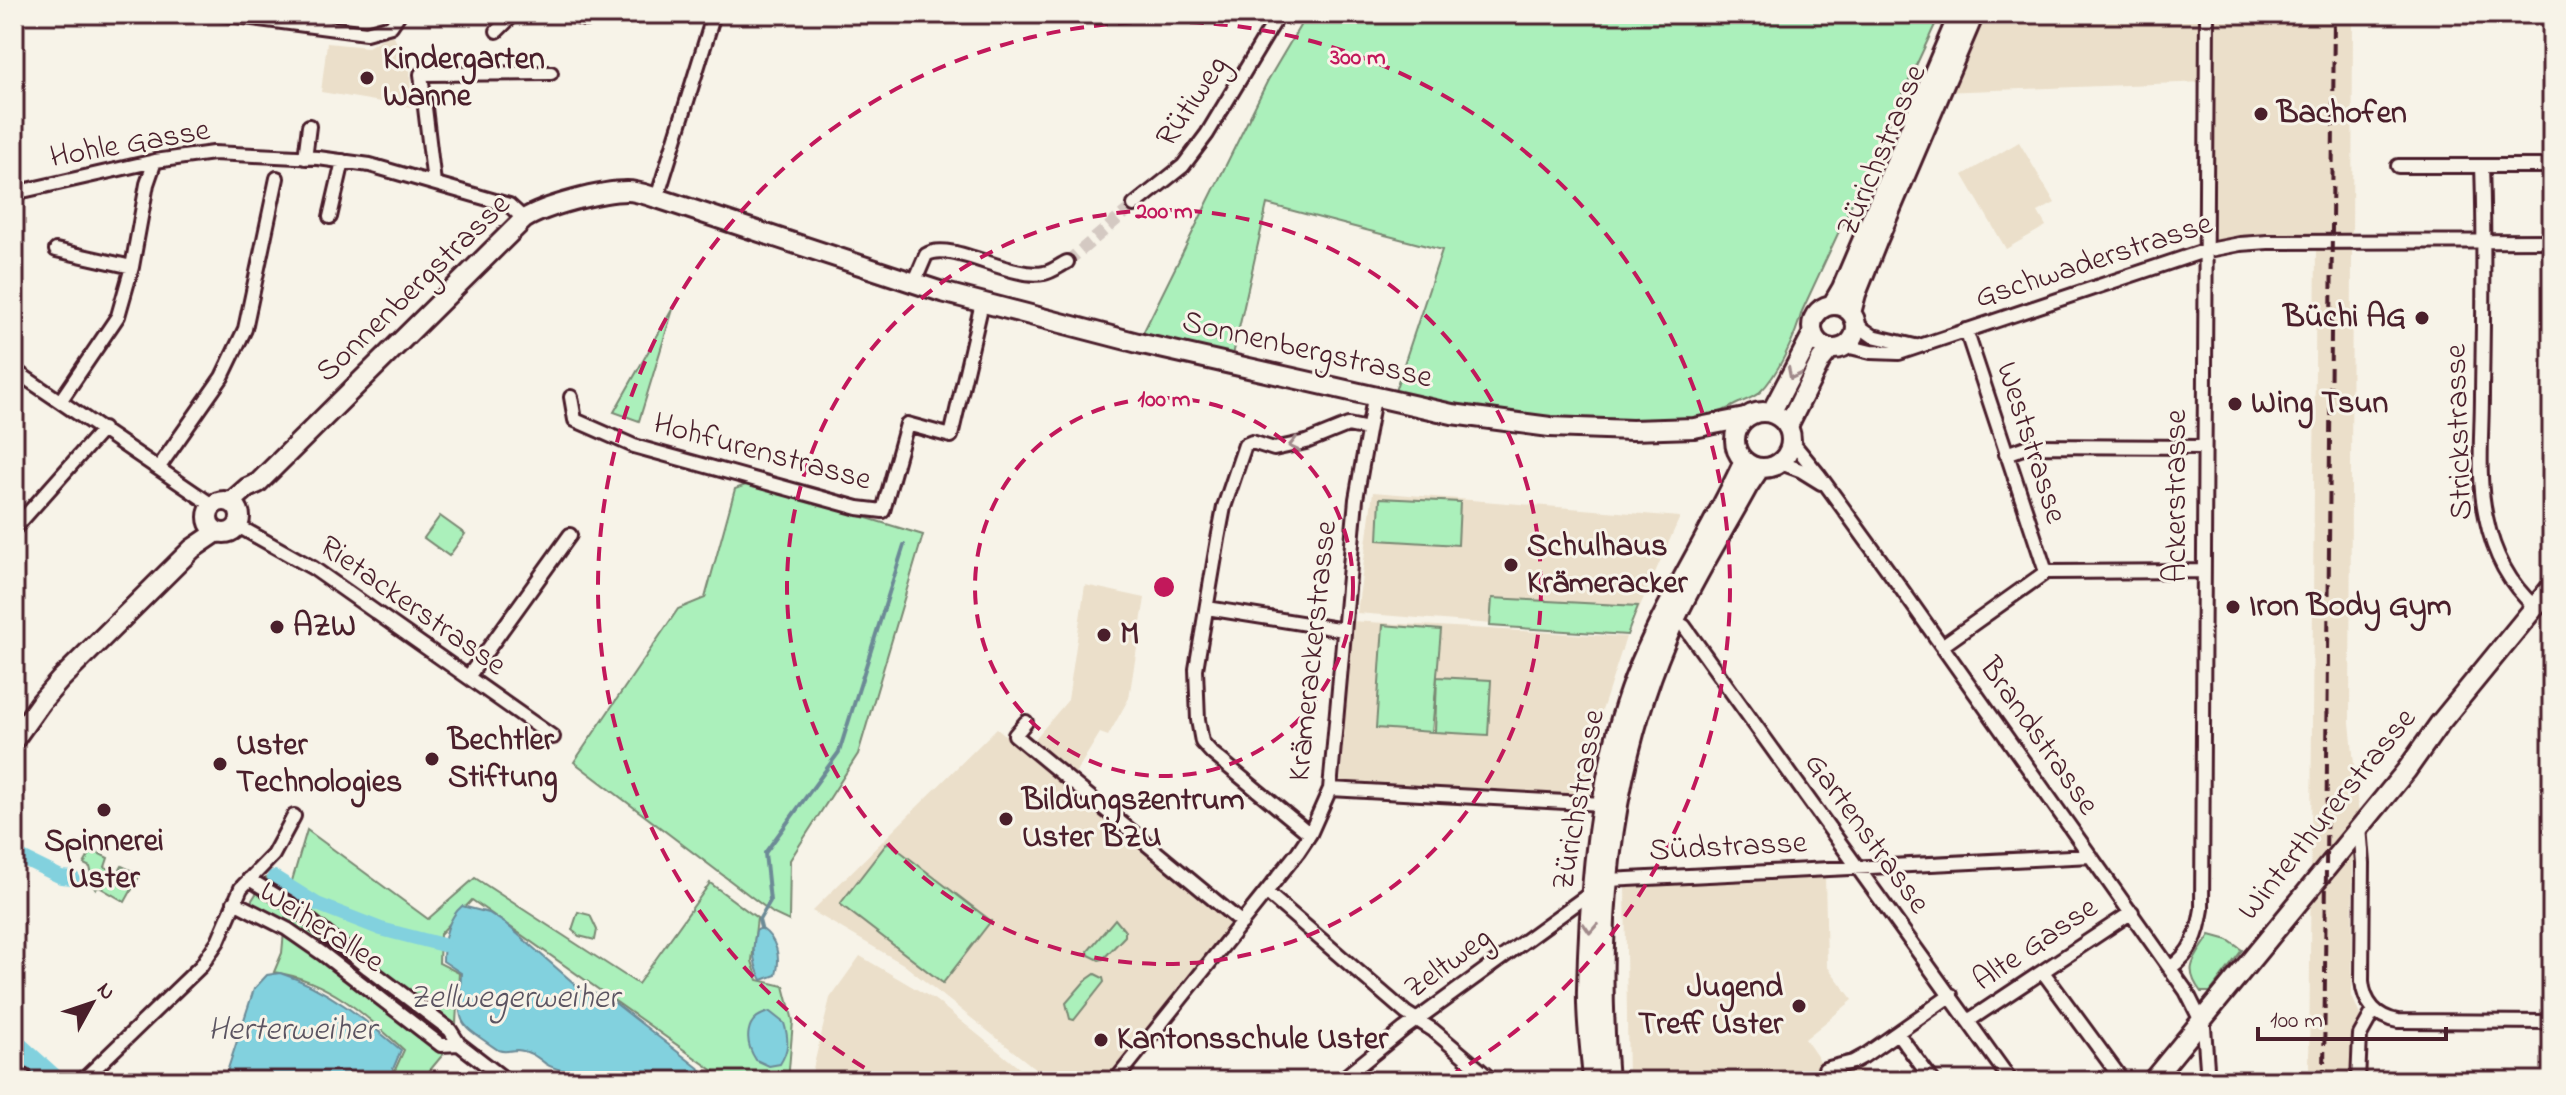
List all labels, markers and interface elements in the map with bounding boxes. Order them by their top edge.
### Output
place label: Kindergarten Wanne [383,37,545,121]
text: 300 m [1329,41,1386,76]
street label: Rütiweg [1145,47,1241,157]
street label: Zürichstrasse [1826,57,1941,244]
marker: Kindergarten Wanne [358,69,376,87]
place label: Bachofen [2275,91,2407,138]
marker: Bachofen [2252,105,2270,123]
street label: Hohle Gasse [46,108,214,182]
street label: Sonnenbergstrasse [306,183,523,395]
text: 200 m [1134,195,1193,230]
street label: Gschwaderstrasse [1969,201,2220,323]
place label: Büchi AG [2281,295,2406,342]
street label: Sonnenbergstrasse [1177,299,1437,403]
marker: Büchi AG [2413,309,2431,327]
street label: Strickstrasse [2433,342,2487,521]
street label: Weststrasse [1982,356,2078,530]
one-way arrow [1788,365,1803,380]
place label: Wing Tsun [2251,381,2389,429]
text: 100 m [1138,383,1191,418]
marker: Wing Tsun [2226,395,2244,413]
street label: Hohfurenstrasse [648,401,877,505]
street label: Ackerstrasse [2154,409,2201,583]
one-way arrow [1287,436,1301,453]
street label: Krämerackerstrasse [1277,518,1351,784]
place label: Schulhaus Krämeracker [1527,524,1689,608]
street label: Rietackerstrasse [309,525,516,690]
marker: Schulhaus Krämeracker [1502,556,1520,574]
centre of rings [1150,573,1178,601]
place label: Iron Body Gym [2249,584,2452,632]
marker: Iron Body Gym [2224,598,2242,616]
place label: AZW [293,604,356,651]
place label: M [1120,612,1139,659]
marker: AZW [268,618,286,636]
marker: M [1095,626,1113,644]
street label: Brandstrasse [1966,647,2110,826]
street label: Winterthurerstrasse [2227,698,2429,932]
street label: Zürichstrasse [1541,705,1619,894]
place label: Bechtler Stiftung [446,718,558,803]
place label: Uster Technologies [236,723,402,808]
street label: Gartenstrasse [1791,744,1941,925]
marker: Bechtler Stiftung [423,750,441,768]
marker: Uster Technologies [211,755,229,773]
place label: Bildungszentrum Uster BZU [1020,778,1245,862]
marker: Spinnerei Uster [95,801,113,819]
marker: Bildungszentrum Uster BZU [997,810,1015,828]
place label: Spinnerei Uster [44,819,164,903]
street label: Südstrasse [1648,820,1809,876]
street label: Weiherallee [249,870,394,986]
street label: Alte Gasse [1964,885,2109,1004]
street label: Zeltweg [1395,916,1503,1012]
one-way arrow [1582,922,1599,935]
north arrow [52,963,132,1043]
place label: Jugend Treff Uster [1638,965,1784,1049]
water label: Zellwegerweiher [409,974,624,1024]
text: N [88,976,122,1008]
scale bar [2258,991,2446,1041]
marker: Jugend Treff Uster [1790,997,1808,1015]
text: 100 m [2270,1004,2323,1039]
water label: Herterweiher [208,1006,381,1056]
place label: Kantonsschule Uster [1117,1017,1389,1064]
marker: Kantonsschule Uster [1092,1031,1110,1049]

